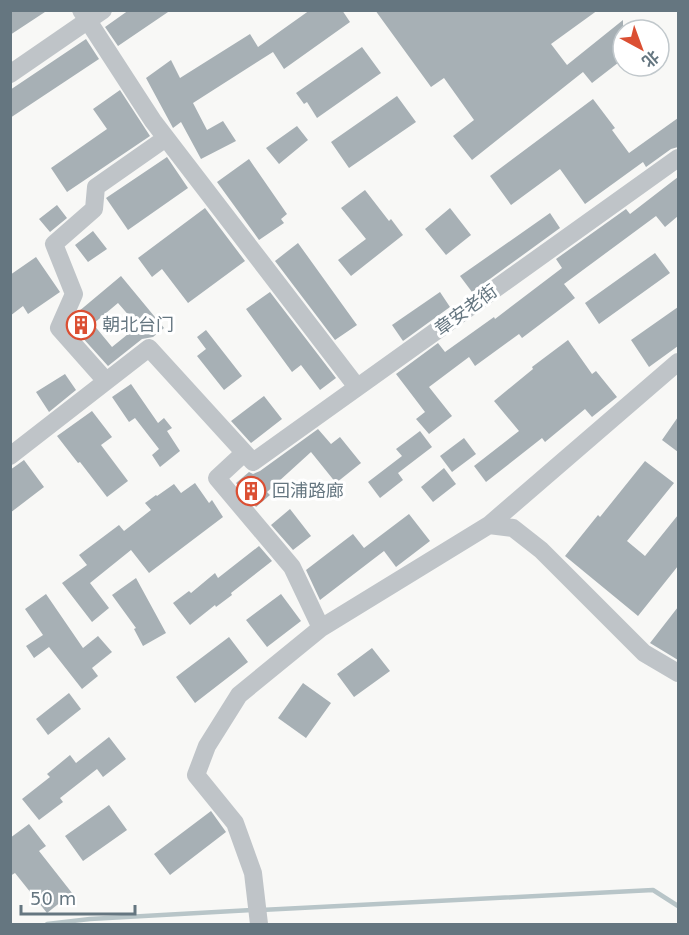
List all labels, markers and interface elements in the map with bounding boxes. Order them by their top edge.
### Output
north arrow [611,18,671,78]
text: 北 [638,47,663,71]
street label: 章安老街 [430,280,501,339]
building icon: 朝北台门 [65,309,97,341]
place label: 朝北台门 [102,314,174,335]
building icon: 回浦路廊 [235,475,267,507]
place label: 回浦路廊 [272,480,344,501]
scale bar [21,878,135,916]
text: 50 m [30,888,76,909]

